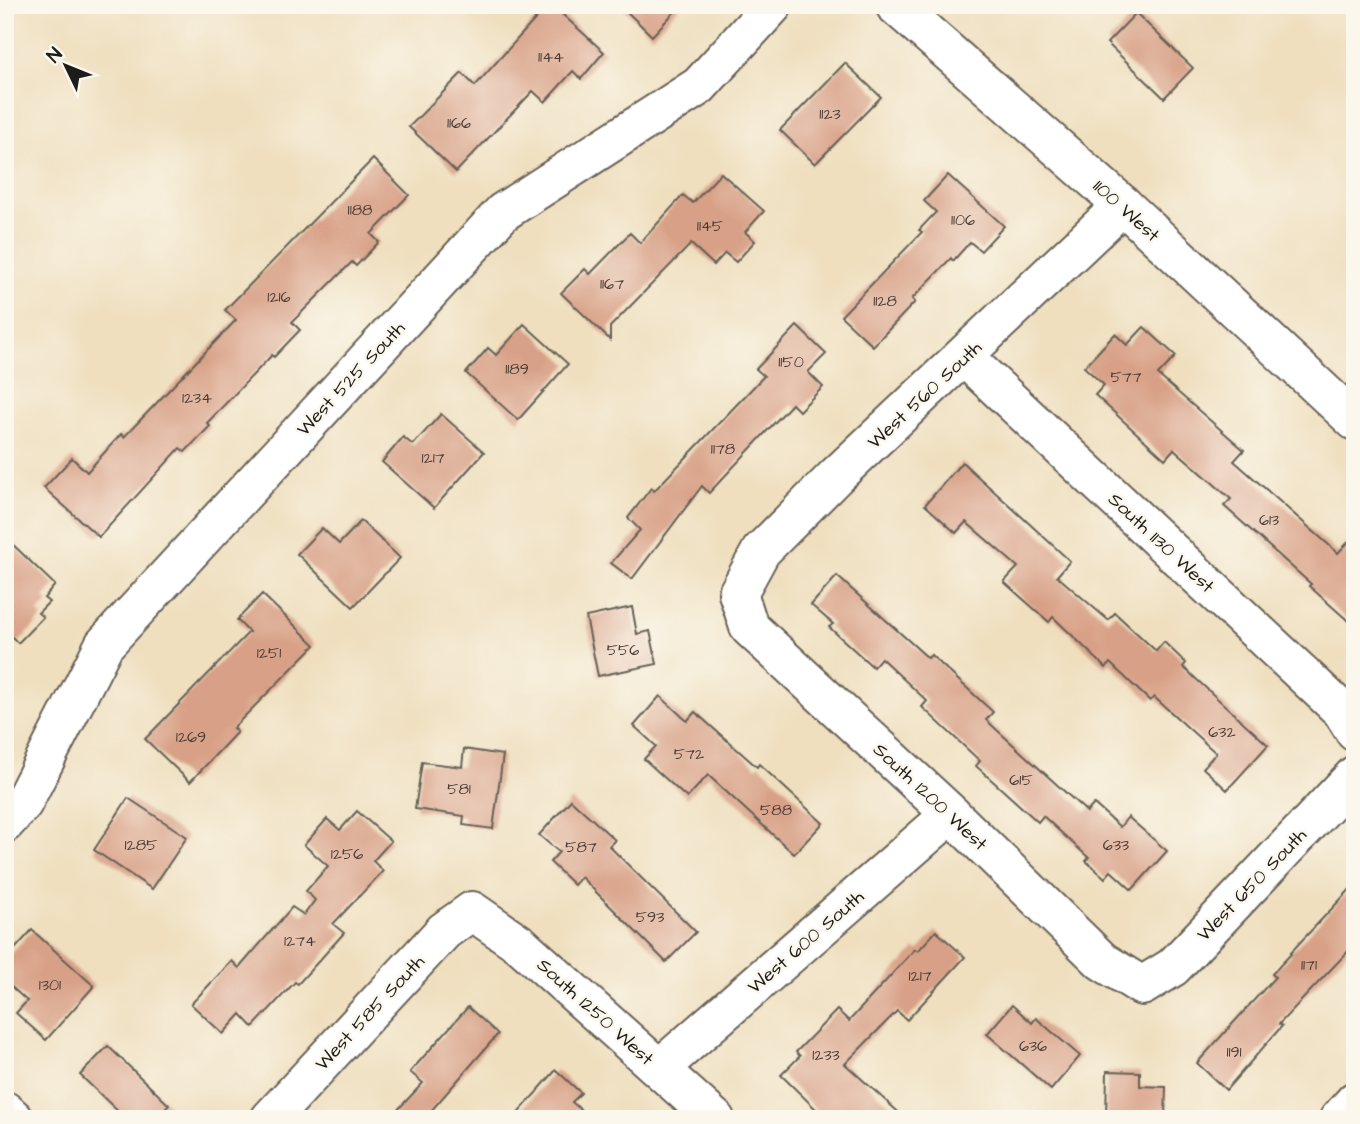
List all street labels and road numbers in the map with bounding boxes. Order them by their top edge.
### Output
street label: 1100 West [1087,174,1166,249]
street label: West 525 South [291,315,412,442]
street label: West 560 South [862,335,989,455]
street label: South 1130 West [1102,487,1220,600]
street label: South 1200 West [867,737,993,857]
street label: West 650 South [1191,822,1313,947]
street label: West 600 South [742,884,870,1000]
street label: West 585 South [309,949,431,1077]
street label: South 1250 West [531,952,660,1072]

